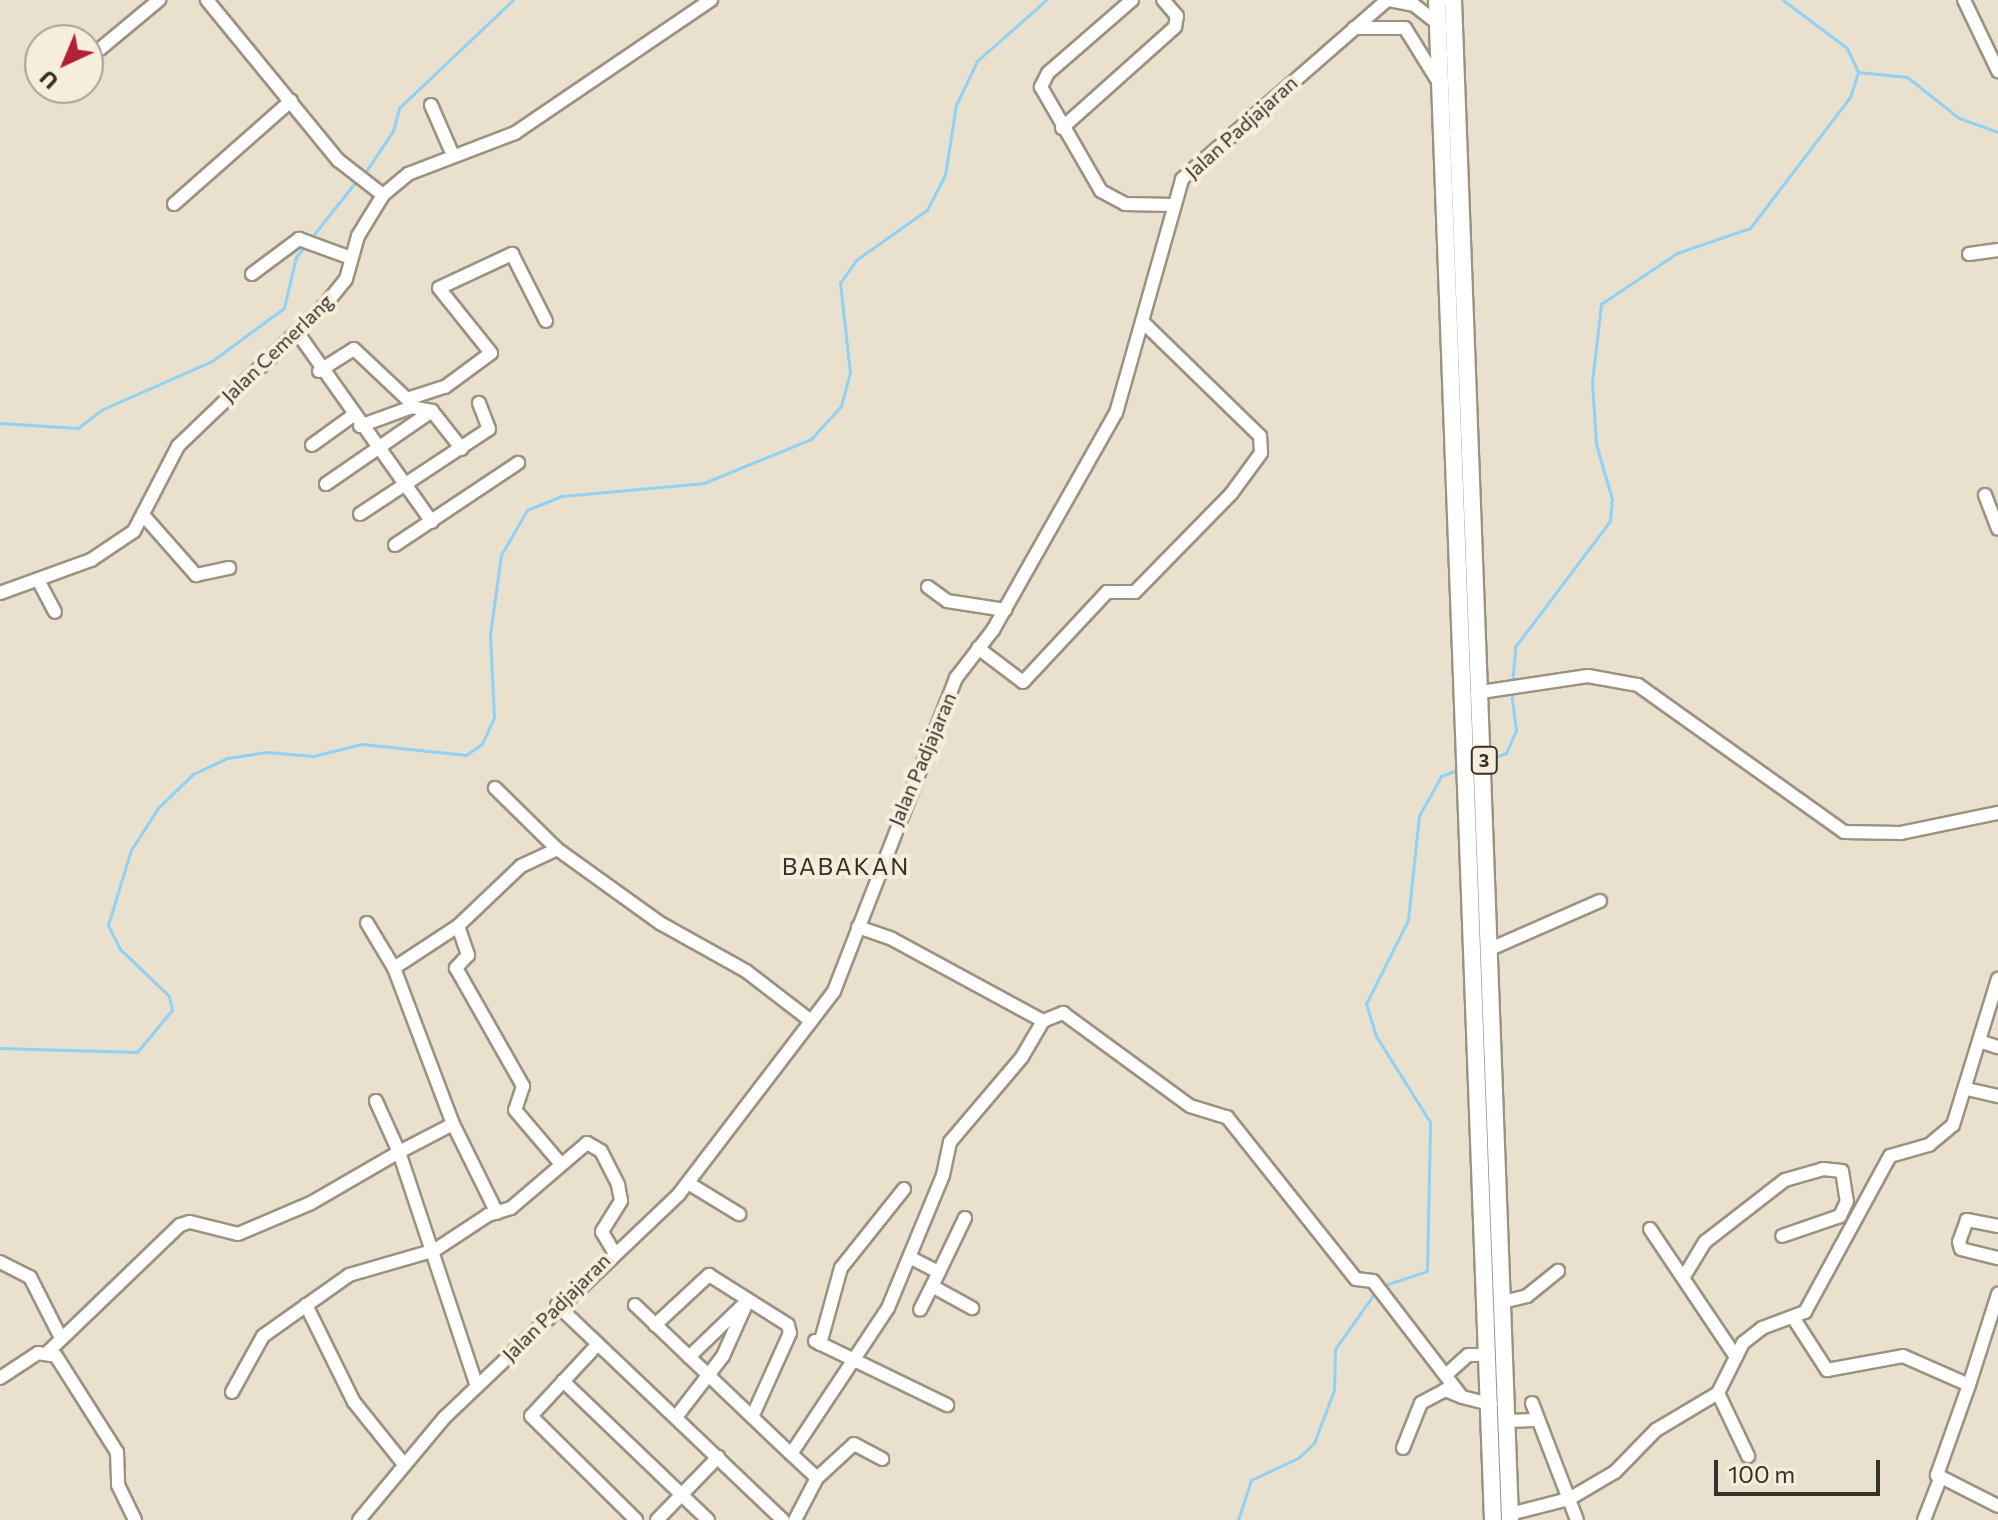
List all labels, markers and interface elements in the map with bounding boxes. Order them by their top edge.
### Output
north arrow [24,24,104,104]
text: U [33,65,64,95]
street label: Jalan Padjajaran [1180,70,1302,184]
street label: Jalan Cemerlang [216,289,338,407]
street label: Jalan Padjajaran [883,689,961,829]
road number: 3 [1470,746,1498,774]
district label: BABAKAN [782,852,910,880]
street label: Jalan Padjajaran [497,1248,615,1366]
scale bar [1718,1444,1884,1494]
text: 100 m [1728,1459,1795,1488]

